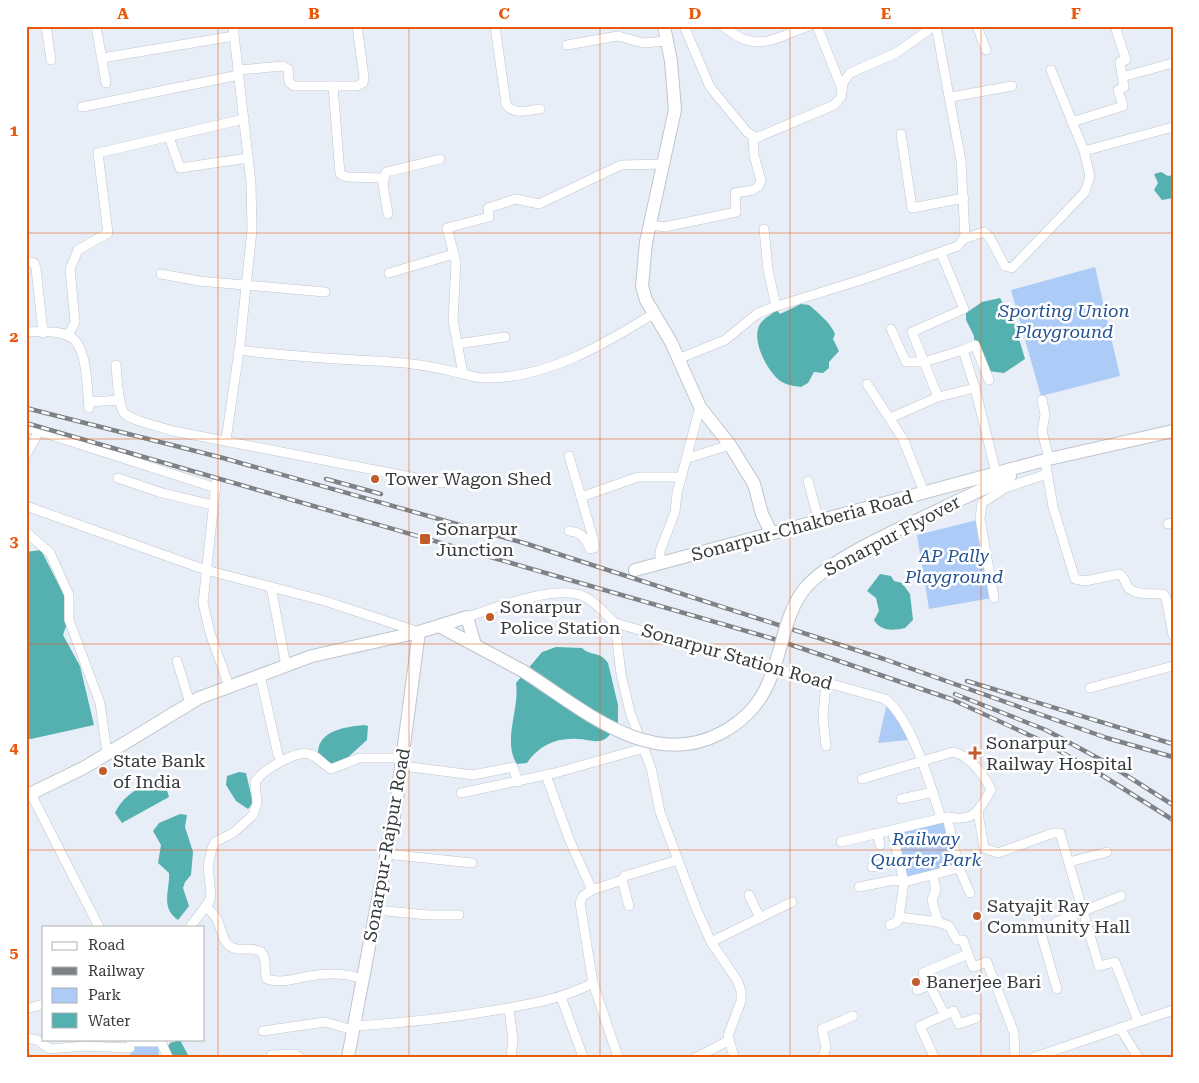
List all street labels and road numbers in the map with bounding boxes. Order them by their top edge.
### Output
street label: Sonarpur-Chakberia Road [689,486,915,565]
street label: Sonarpur Flyover [820,491,963,580]
street label: Sonarpur Station Road [639,619,835,694]
street label: Sonarpur-Rajpur Road [359,746,414,943]

